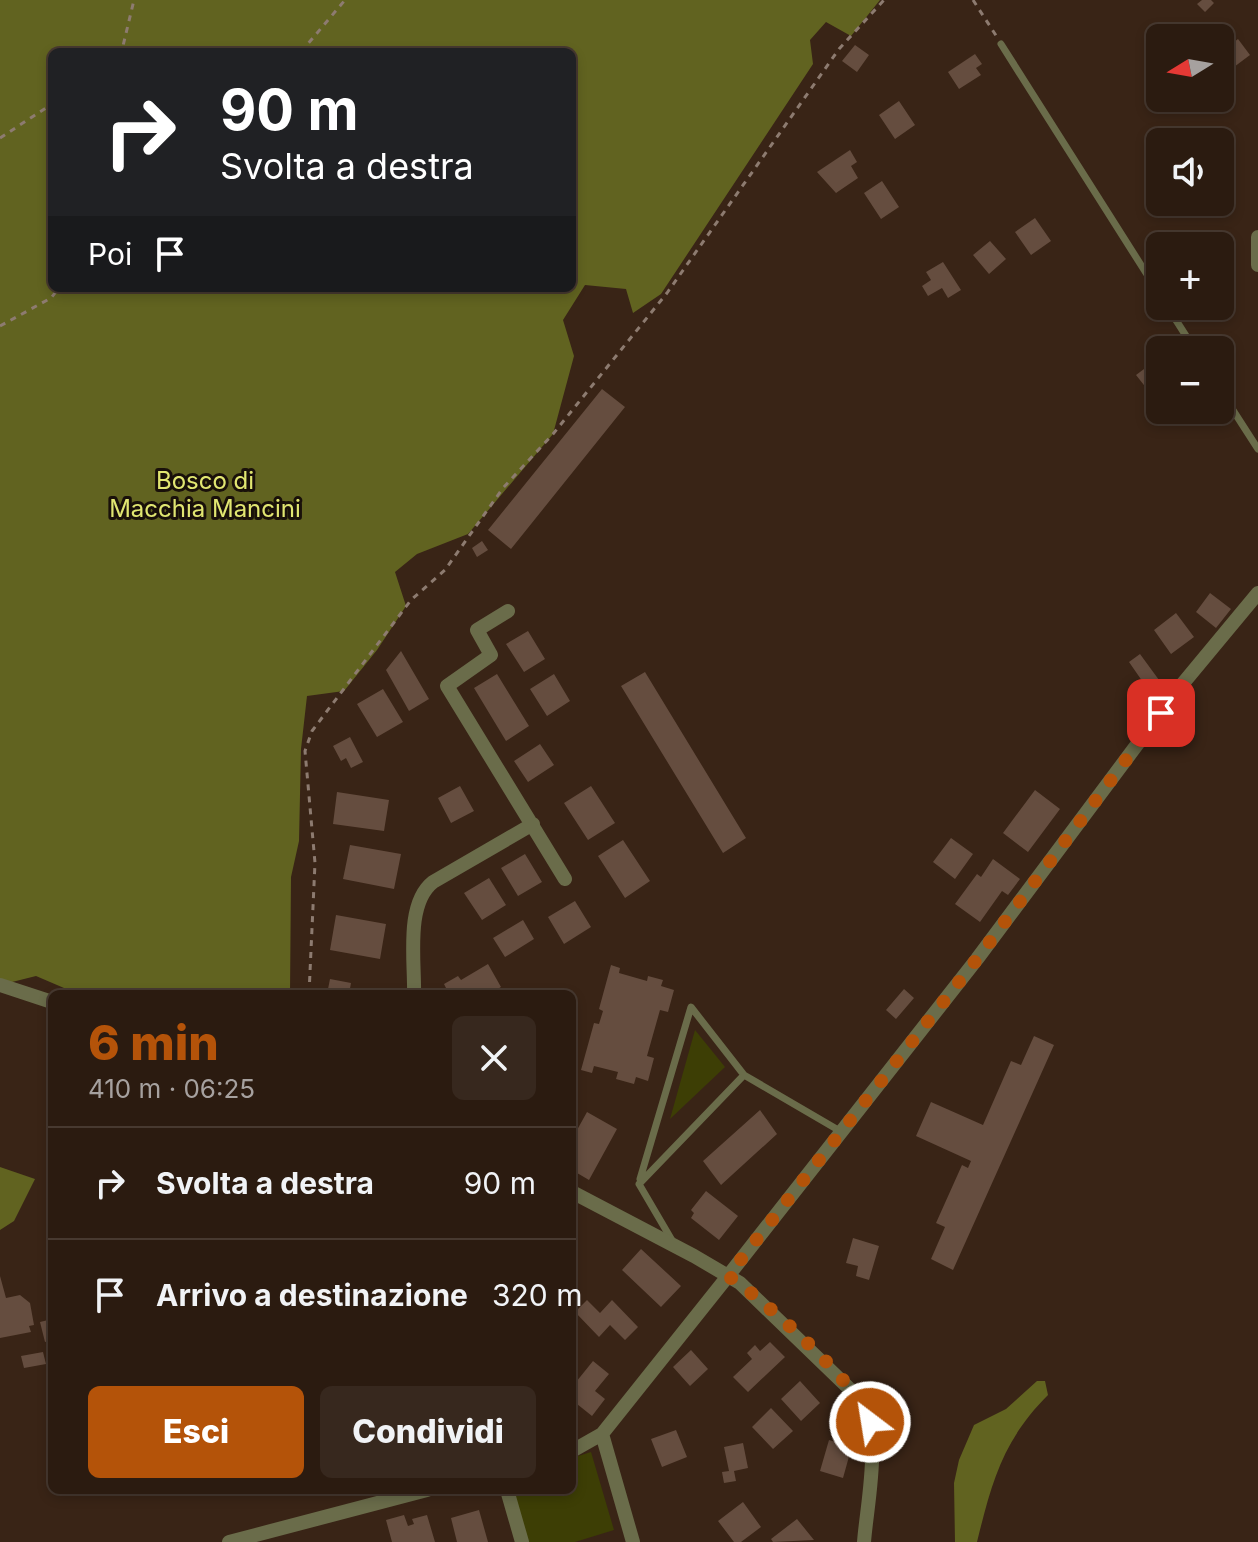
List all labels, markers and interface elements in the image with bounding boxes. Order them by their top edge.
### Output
north arrow [1146,24,1234,112]
map controls [1146,24,1234,424]
text: 90 m [220,76,359,144]
icon: right [88,80,192,184]
button: sound [1146,128,1234,216]
text: Svolta a destra [220,144,474,188]
icon: arrive [148,232,192,276]
button: + [1146,232,1234,320]
text: Poi [88,236,132,272]
button: − [1146,336,1234,424]
park label: Bosco di Macchia Mancini [109,466,301,523]
pin [1127,679,1195,747]
icon: arrive [1139,691,1183,735]
text: 6 min [88,1013,219,1072]
button: close [452,1016,536,1100]
text: 410 m · 06:25 [88,1073,255,1104]
icon: right [88,1161,132,1205]
text: Svolta a destra [156,1165,374,1201]
text: 90 m [464,1165,536,1201]
icon: arrive [88,1273,132,1317]
text: Arrivo a destinazione [156,1277,468,1313]
text: 320 m [492,1277,582,1313]
position arrow [828,1380,912,1464]
button: Esci [88,1386,304,1478]
button: Condividi [320,1386,536,1478]

